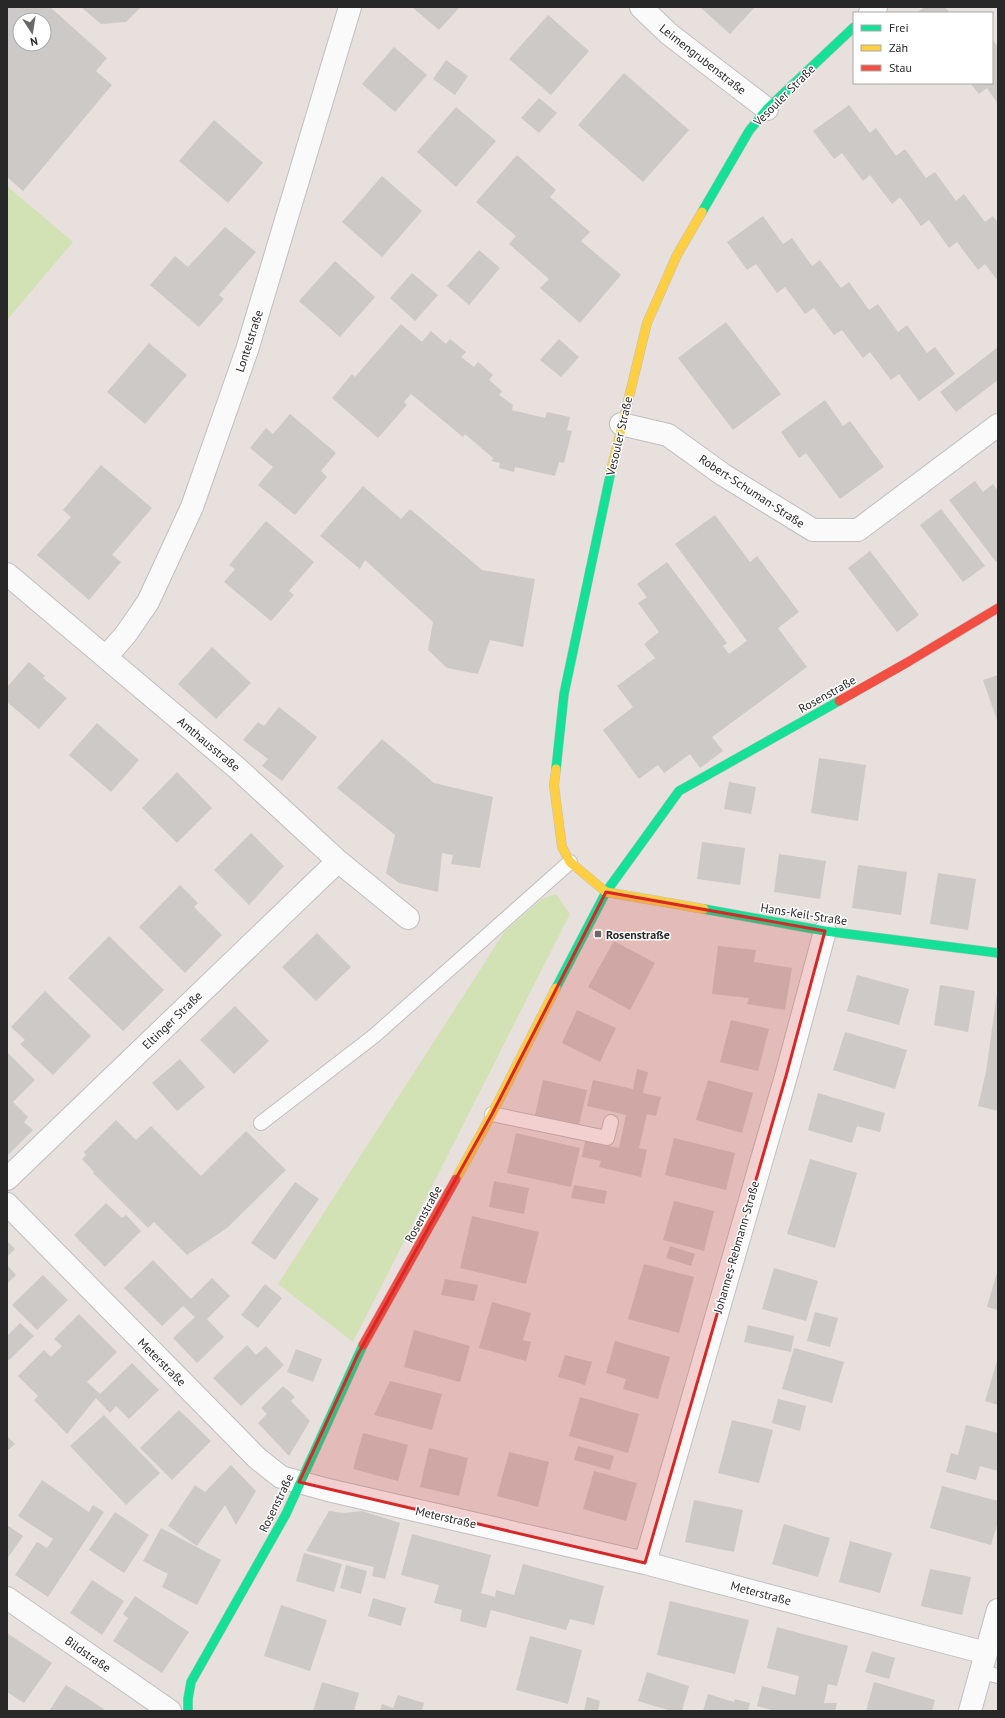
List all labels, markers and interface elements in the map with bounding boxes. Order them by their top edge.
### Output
north arrow [12,12,52,52]
legend [853,12,993,84]
text: Frei [889,20,909,35]
street label: Leimengrubenstraße [657,21,749,97]
text: N [29,34,39,49]
text: Zäh [889,40,908,55]
text: Stau [889,60,912,75]
street label: Vesouler Straße [749,61,818,130]
street label: Lontelstraße [232,308,266,374]
street label: Vesouler Straße [602,395,635,478]
street label: Robert-Schuman-Straße [696,451,808,531]
street label: Rosenstraße [796,672,858,716]
street label: Amthausstraße [175,713,243,775]
street label: Hans-Keil-Straße [760,900,848,928]
place label: Rosenstraße [606,927,670,942]
marker: Rosenstraße [593,929,603,939]
street label: Eltinger Straße [139,988,205,1052]
street label: Johannes-Rebmann-Straße [710,1179,762,1316]
street label: Rosenstraße [401,1183,445,1245]
street label: Meterstraße [135,1335,189,1389]
street label: Rosenstraße [255,1471,297,1535]
street label: Meterstraße [414,1503,478,1531]
street label: Meterstraße [729,1578,793,1608]
street label: Bildstraße [62,1633,114,1675]

